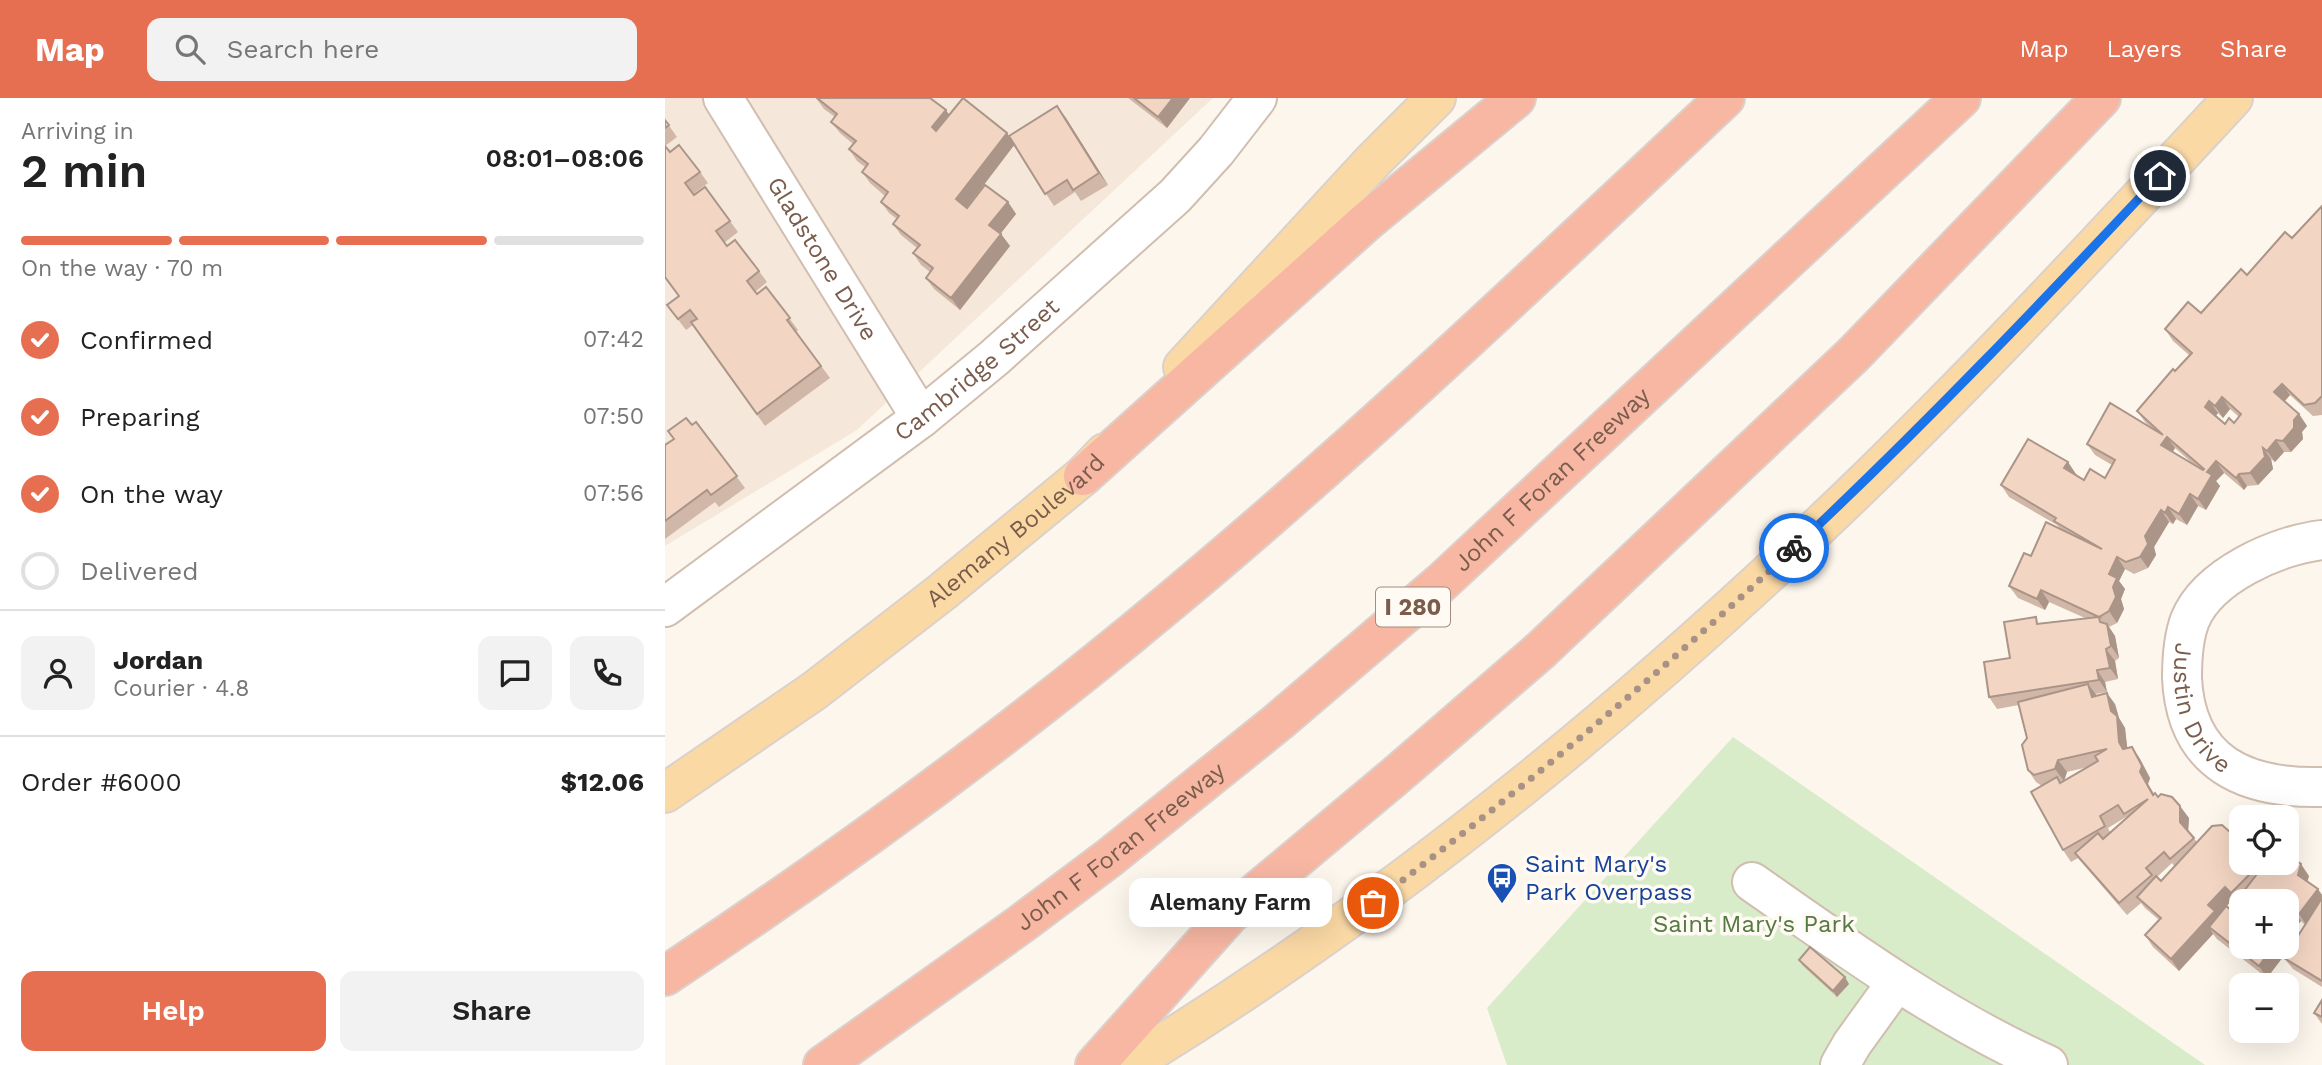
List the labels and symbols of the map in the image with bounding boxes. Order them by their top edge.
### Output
pin [2130,146,2190,206]
street label: Gladstone Drive [761,172,884,346]
street label: Cambridge Street [889,293,1065,447]
street label: John F Foran Freeway [1448,381,1656,577]
street label: Alemany Boulevard [920,448,1110,613]
courier [1759,513,1829,583]
road number: I 280 [1376,587,1450,626]
street label: Justin Drive [2168,641,2236,779]
street label: John F Foran Freeway [1010,756,1231,937]
place label: Saint Mary's Park Overpass [1525,850,1692,906]
bus stop icon: Saint Mary's Park Overpass [1485,861,1519,905]
pin [1343,873,1403,933]
callout: Alemany Farm [1128,878,1331,928]
park label: Saint Mary's Park [1653,910,1855,938]

